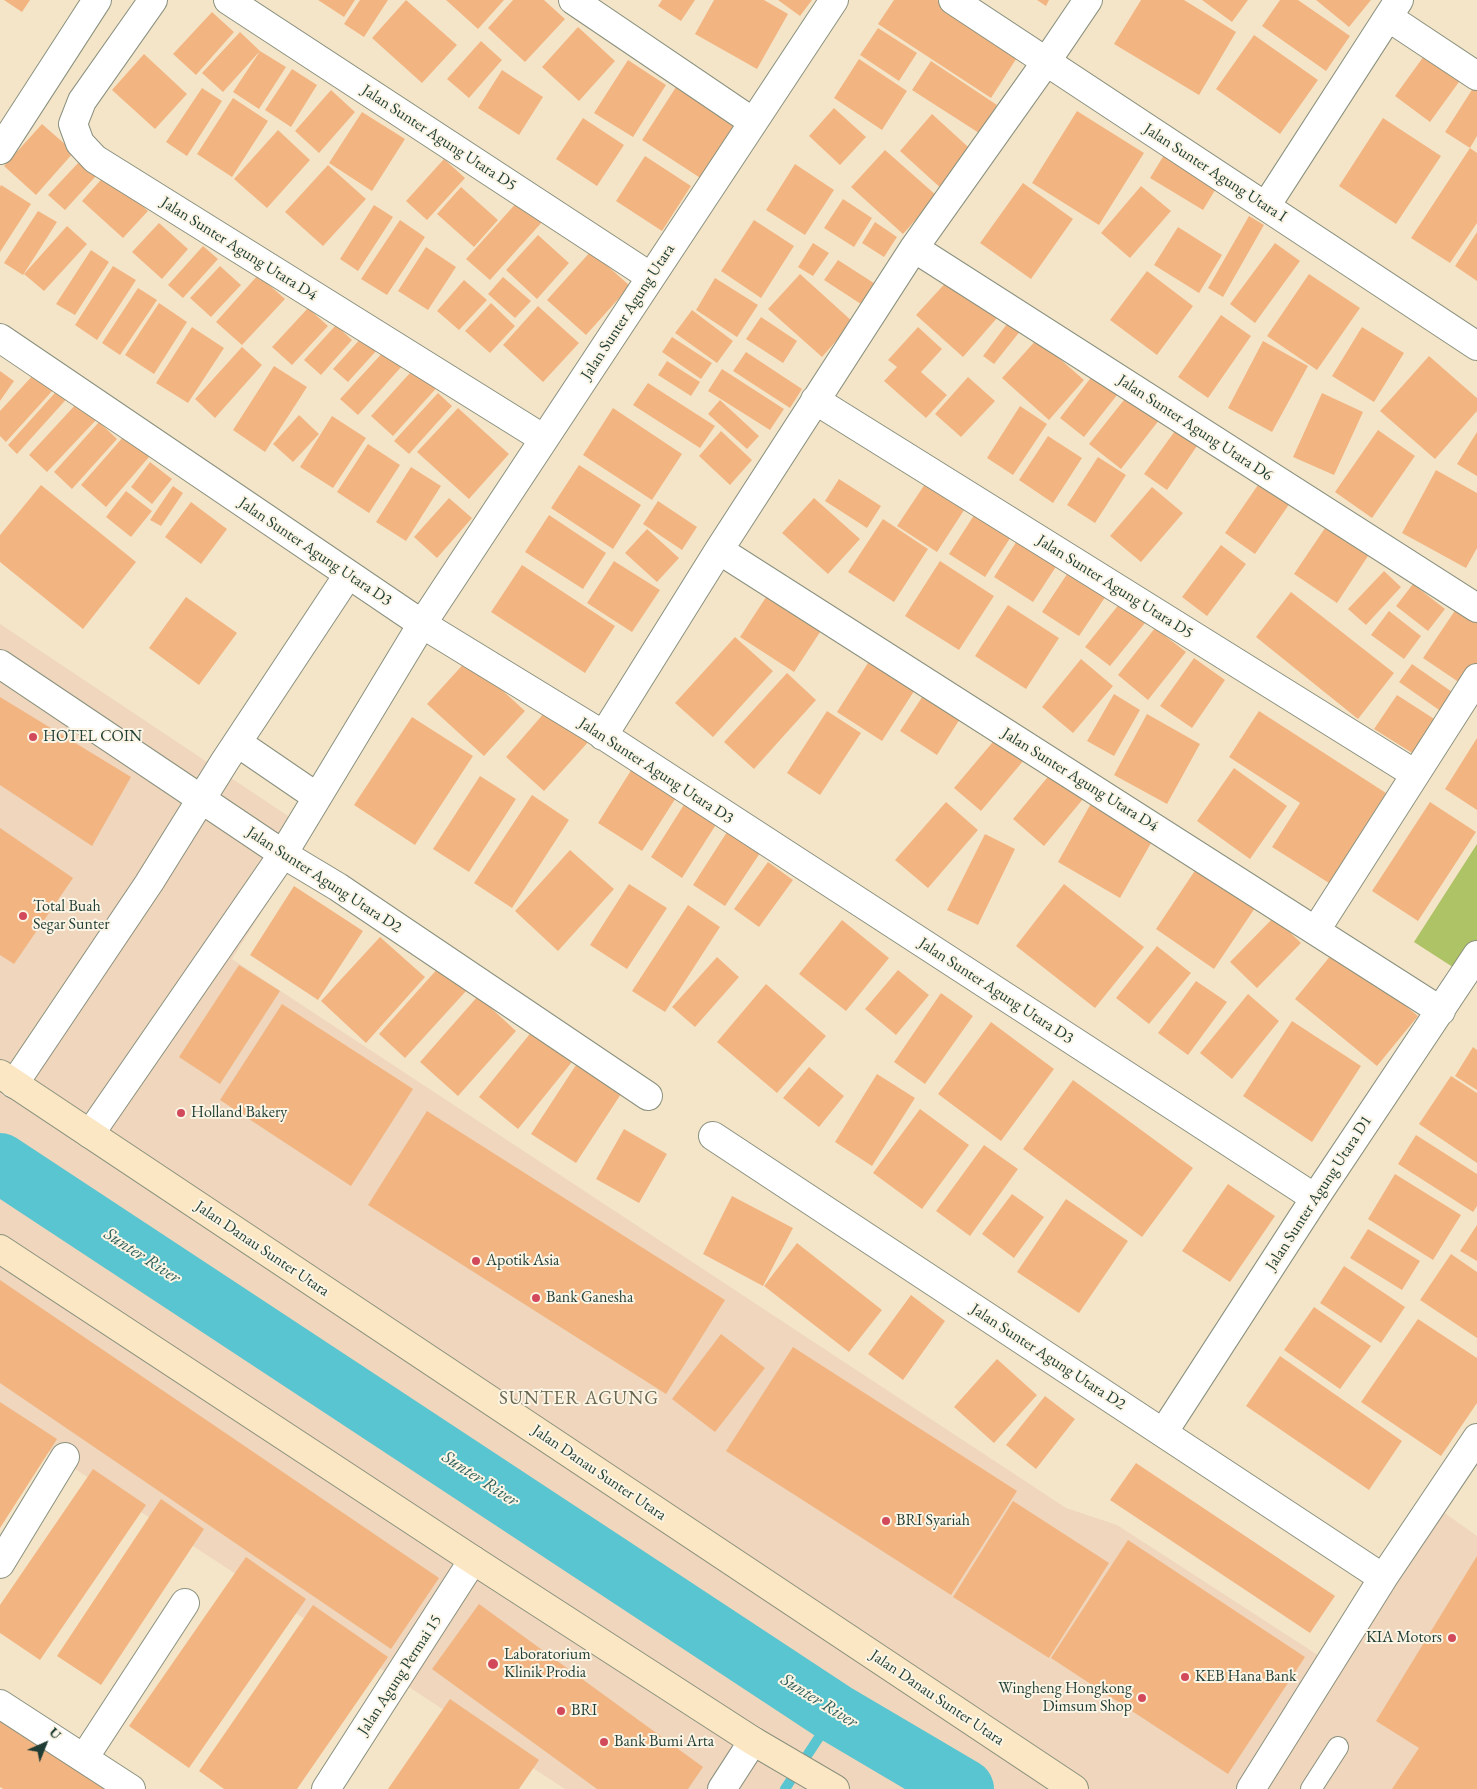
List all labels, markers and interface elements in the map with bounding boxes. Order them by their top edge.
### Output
street label: Jalan Sunter Agung Utara D5 [358,81,520,195]
street label: Jalan Sunter Agung Utara I [1140,120,1290,226]
street label: Jalan Sunter Agung Utara D4 [157,193,321,305]
street label: Jalan Sunter Agung Utara [577,241,679,383]
street label: Jalan Sunter Agung Utara D6 [1114,371,1276,485]
street label: Jalan Sunter Agung Utara D3 [235,493,395,611]
street label: Jalan Sunter Agung Utara D5 [1033,531,1197,643]
street label: Jalan Sunter Agung Utara D3 [575,714,737,828]
street label: Jalan Sunter Agung Utara D4 [998,724,1162,836]
place label: HOTEL COIN [43,727,142,747]
marker: HOTEL COIN [27,731,39,743]
street label: Jalan Sunter Agung Utara D2 [243,823,405,937]
place label: Total Buah Segar Sunter [33,897,109,935]
marker: Total Buah Segar Sunter [17,910,29,922]
street label: Jalan Sunter Agung Utara D3 [915,934,1077,1048]
place label: Holland Bakery [191,1103,287,1123]
marker: Holland Bakery [175,1107,187,1119]
street label: Jalan Sunter Agung Utara D1 [1262,1112,1376,1274]
street label: Jalan Danau Sunter Utara [191,1197,333,1301]
water label: Sunter River [100,1223,184,1289]
place label: Apotik Asia [486,1251,559,1271]
marker: Apotik Asia [470,1255,482,1267]
place label: Bank Ganesha [546,1288,633,1308]
marker: Bank Ganesha [530,1292,542,1304]
street label: Jalan Sunter Agung Utara D2 [967,1300,1129,1414]
district label: SUNTER AGUNG [497,1388,661,1410]
street label: Jalan Danau Sunter Utara [528,1421,670,1525]
water label: Sunter River [438,1446,522,1512]
place label: BRI Syariah [896,1511,970,1531]
marker: BRI Syariah [880,1515,892,1527]
street label: Jalan Agung Permai 15 [354,1611,446,1739]
place label: KIA Motors [1366,1628,1442,1648]
marker: KIA Motors [1446,1632,1458,1644]
place label: Laboratorium Klinik Prodia [504,1645,591,1683]
street label: Jalan Danau Sunter Utara [866,1646,1008,1750]
marker: Laboratorium Klinik Prodia [486,1657,500,1671]
place label: KEB Hana Bank [1195,1667,1297,1687]
water label: Sunter River [777,1669,861,1733]
marker: KEB Hana Bank [1179,1671,1191,1683]
place label: Wingheng Hongkong Dimsum Shop [998,1679,1132,1717]
marker: Wingheng Hongkong Dimsum Shop [1136,1692,1148,1704]
place label: BRI [571,1701,597,1721]
marker: BRI [555,1705,567,1717]
north arrow [20,1719,70,1769]
text: U [45,1723,65,1743]
place label: Bank Bumi Arta [614,1732,714,1752]
marker: Bank Bumi Arta [598,1736,610,1748]

